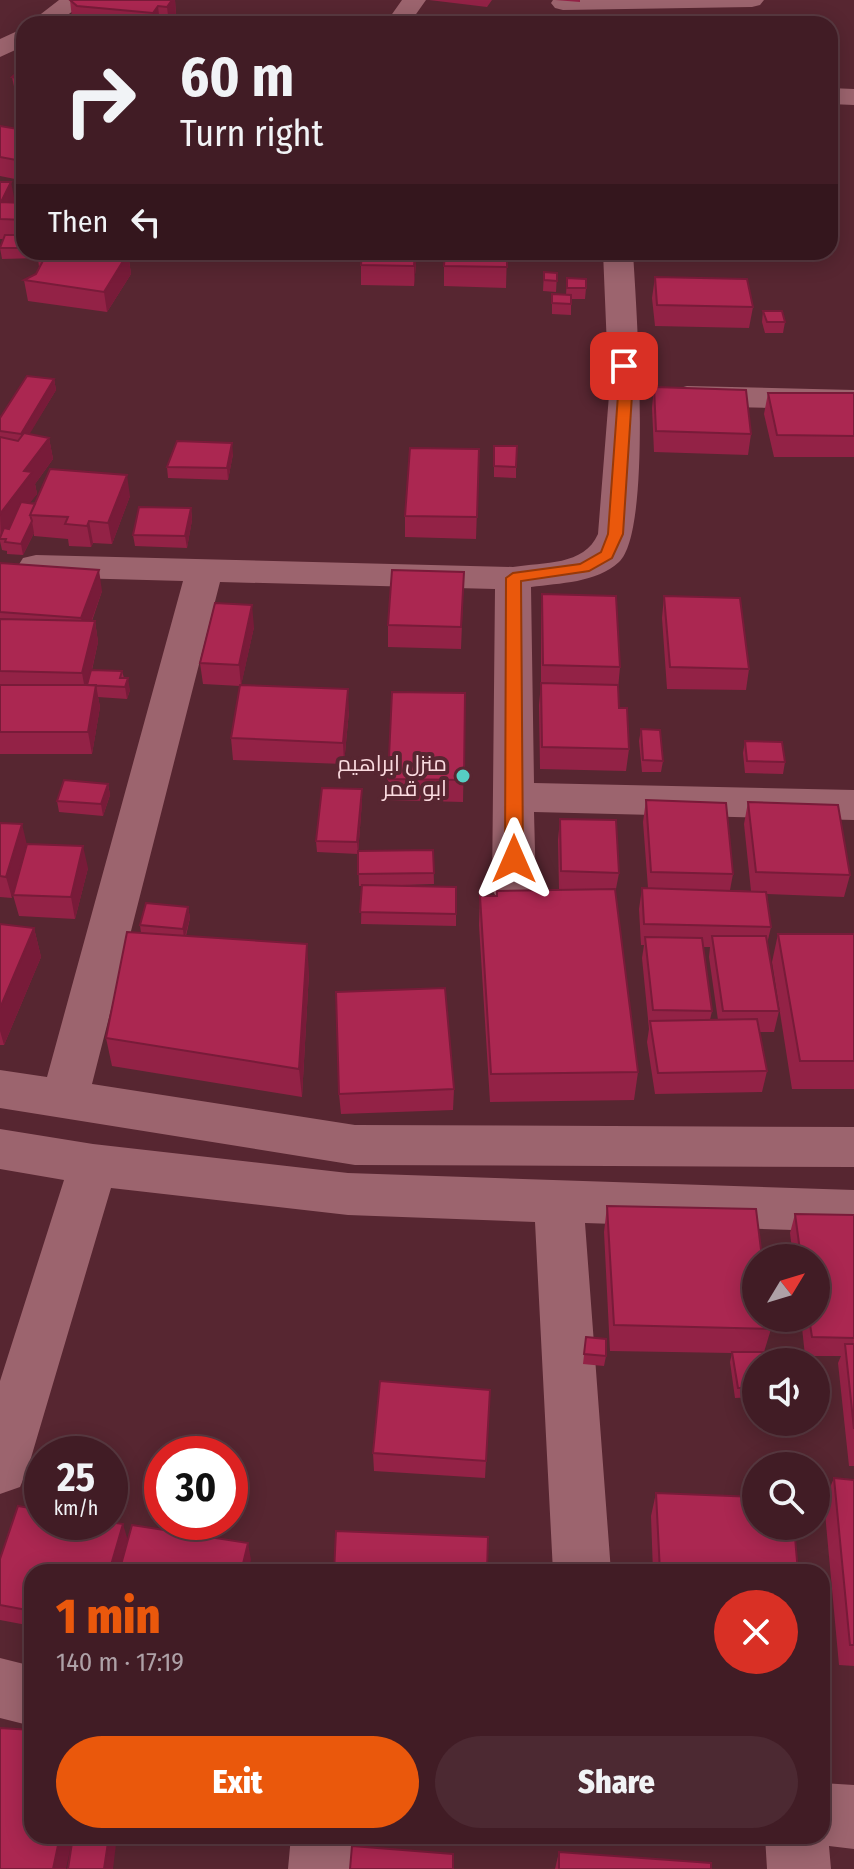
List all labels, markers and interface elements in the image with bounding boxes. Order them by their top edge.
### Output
text: 60 m [180,44,294,111]
icon: right [48,48,152,152]
text: Turn right [180,112,323,156]
icon: left [124,200,168,244]
text: Then [48,204,108,240]
pin [590,332,658,400]
icon: arrive [602,344,646,388]
place label: منزل ابراهيم ابو قمر [337,750,447,802]
marker: منزل ابراهيم ابو قمر [454,767,472,785]
position arrow [472,817,556,901]
north arrow [742,1244,830,1332]
map controls [742,1244,830,1540]
button: sound [742,1348,830,1436]
speed limit sign: 30 [144,1436,248,1540]
button: search [742,1452,830,1540]
text: 25 [57,1454,95,1502]
text: km/h [54,1496,98,1520]
text: 1 min [56,1588,160,1646]
button: close [714,1590,798,1674]
text: 140 m · 17:19 [56,1647,184,1678]
button: Exit [56,1736,419,1828]
button: Share [435,1736,798,1828]

